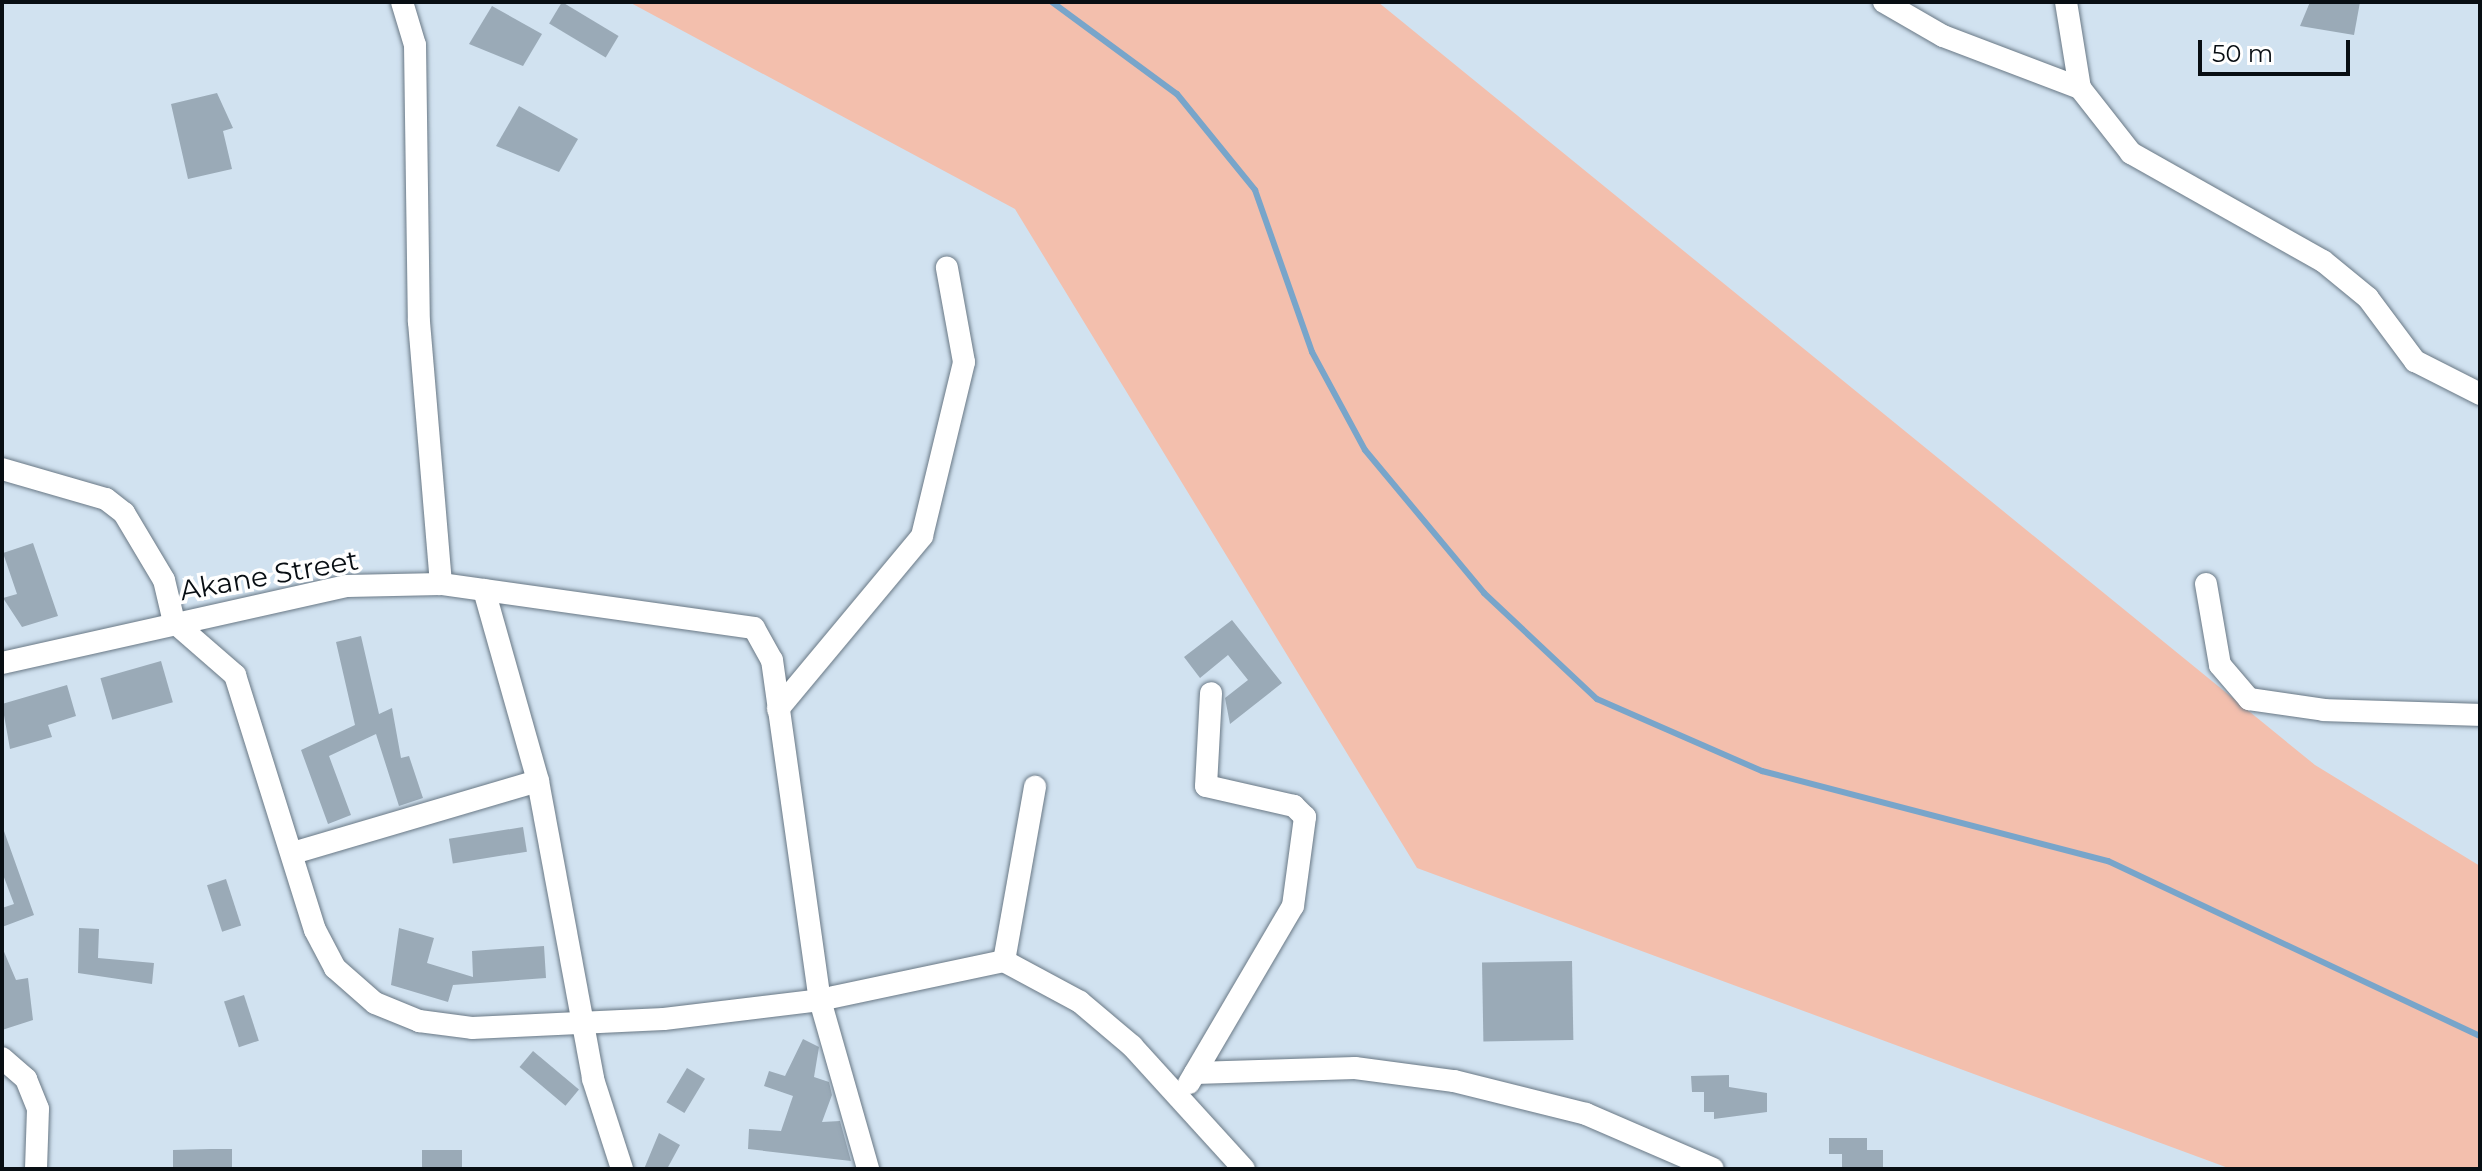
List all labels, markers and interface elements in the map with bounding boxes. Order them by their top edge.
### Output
scale bar [2202,24,2354,74]
text: 50 m [2212,39,2273,68]
street label: Akane Street [177,543,361,607]

